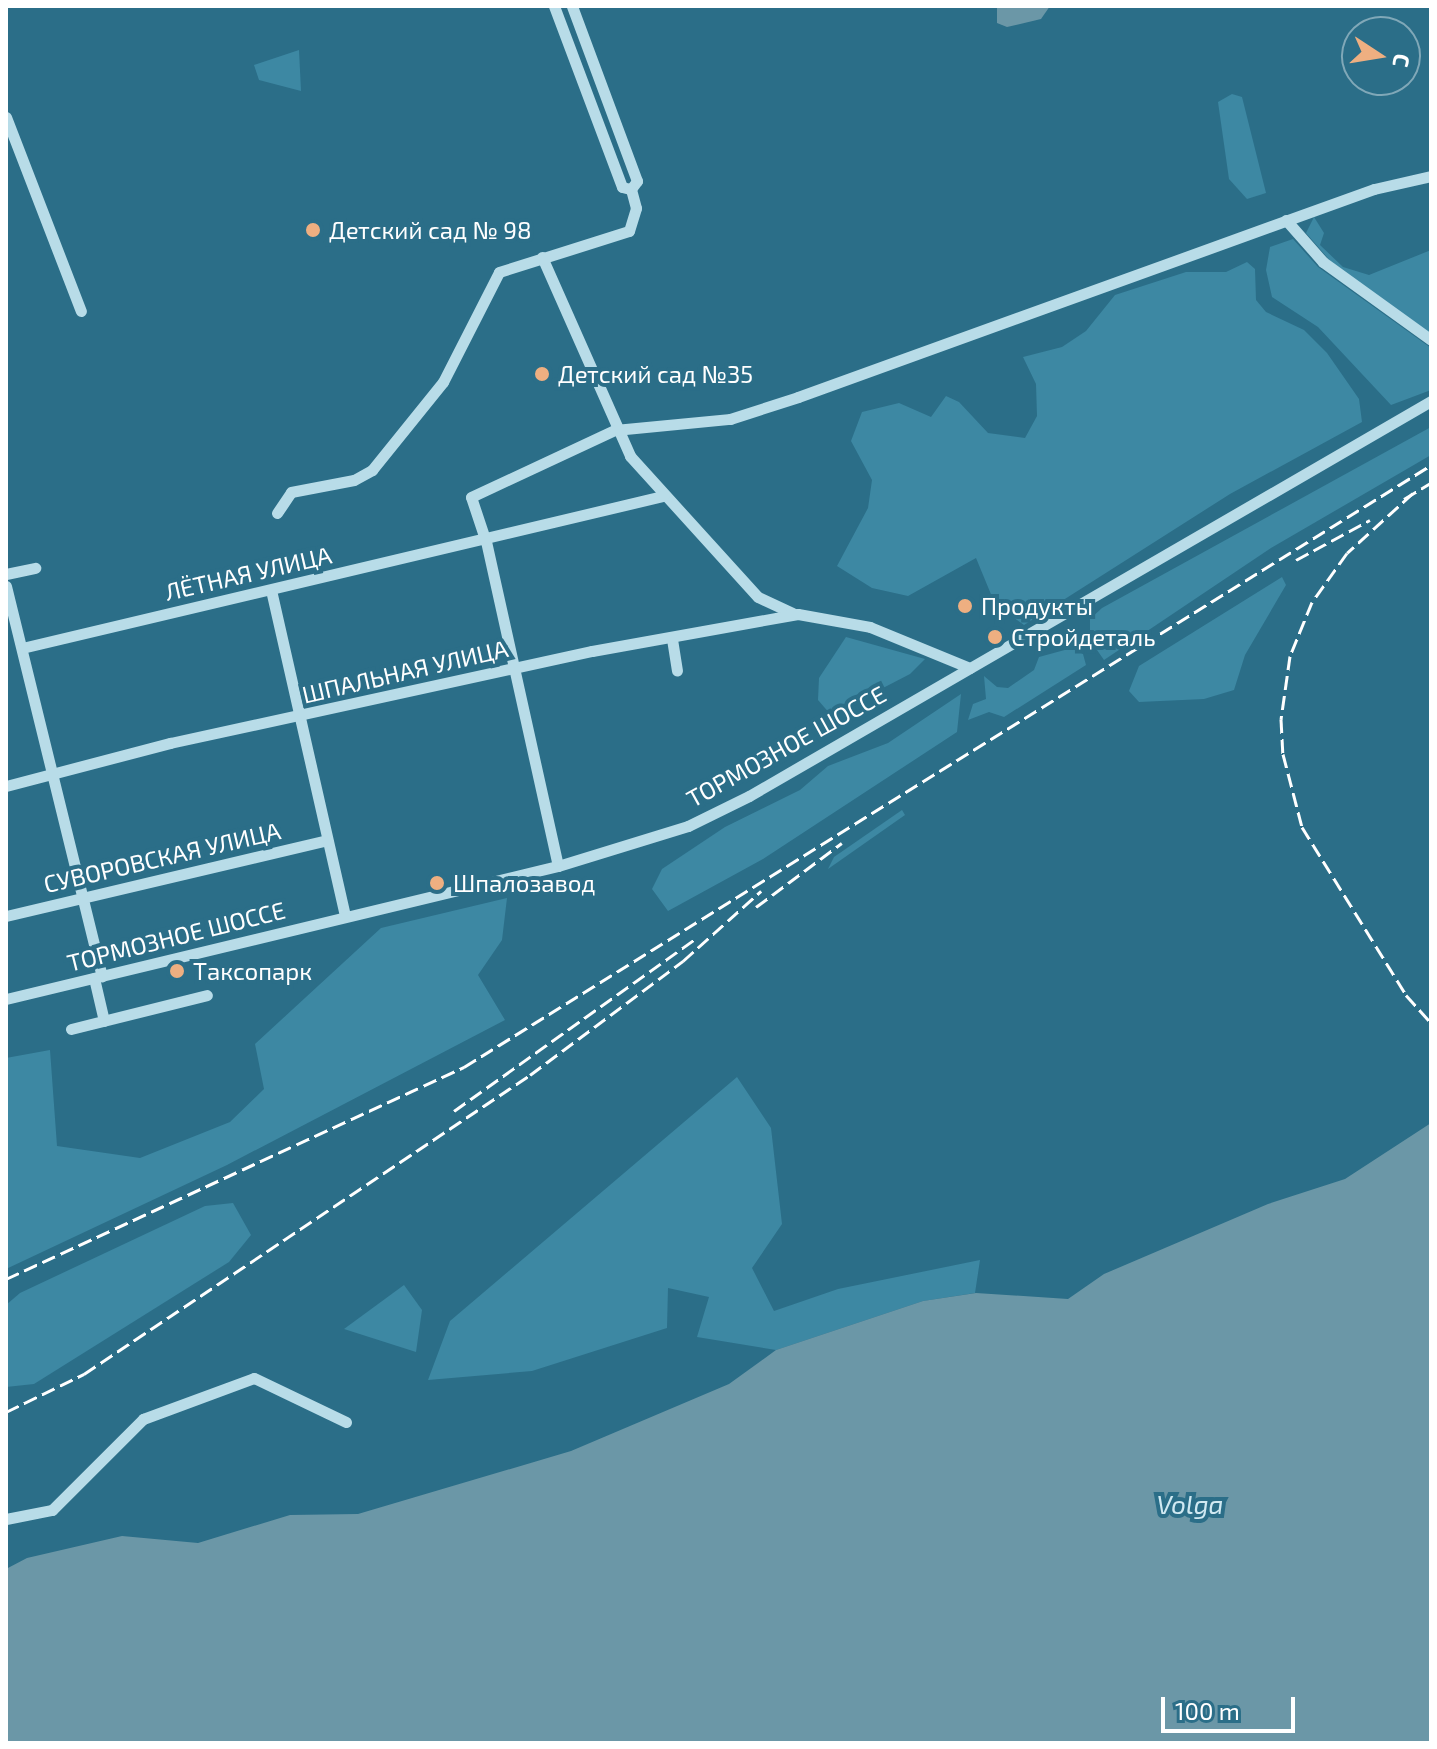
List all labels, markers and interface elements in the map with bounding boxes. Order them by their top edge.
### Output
north arrow [1341,16,1421,96]
text: С [1388,52,1417,70]
place label: Детский сад № 98 [329,216,532,244]
marker: Детский сад № 98 [304,221,322,239]
place label: Детский сад №35 [558,360,753,388]
marker: Детский сад №35 [533,365,551,383]
street label: ЛЁТНАЯ УЛИЦА [162,540,334,606]
place label: Продукты [981,592,1093,620]
marker: Продукты [956,597,974,615]
place label: Стройдеталь [1011,623,1156,651]
marker: Стройдеталь [986,628,1004,646]
street label: ШПАЛЬНАЯ УЛИЦА [299,633,511,709]
street label: ТОРМОЗНОЕ ШОССЕ [681,679,891,813]
street label: СУВОРОВСКАЯ УЛИЦА [41,816,283,898]
place label: Шпалозавод [453,869,595,897]
marker: Шпалозавод [428,874,446,892]
street label: ТОРМОЗНОЕ ШОССЕ [64,895,288,977]
place label: Таксопарк [193,957,312,985]
marker: Таксопарк [168,962,186,980]
water label: Volga [1157,1488,1223,1520]
scale bar [1165,1681,1299,1731]
text: 100 m [1175,1696,1240,1725]

